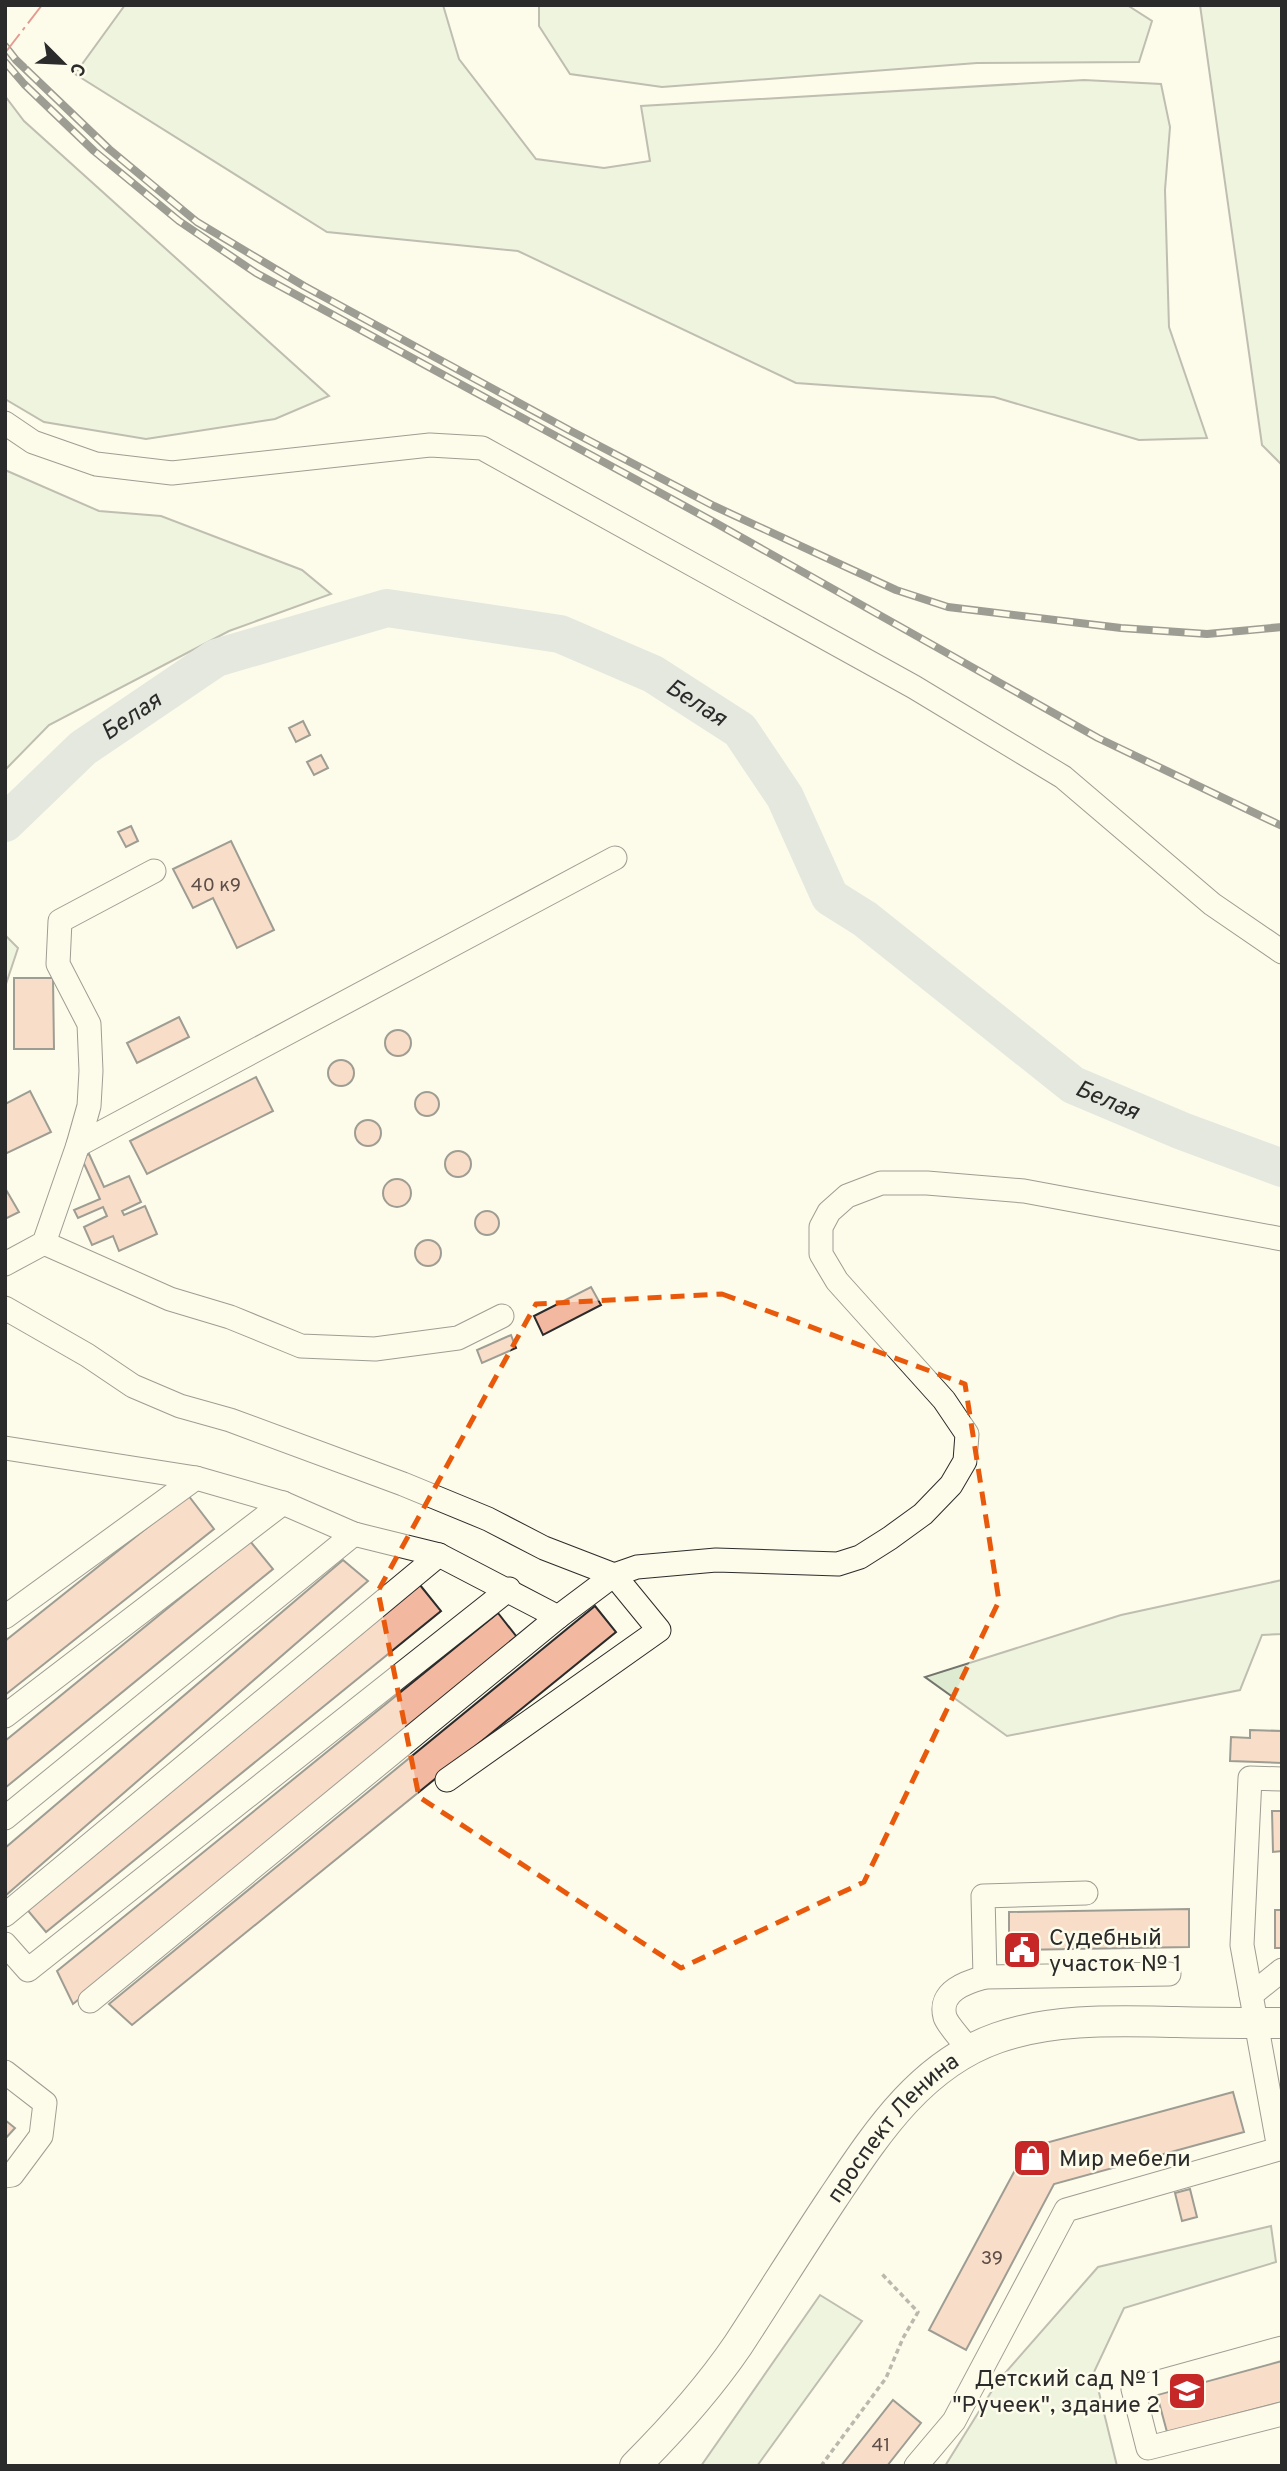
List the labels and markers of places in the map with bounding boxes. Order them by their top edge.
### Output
place label: Судебный участок № 1 [1049,1925,1182,1980]
public building icon: Судебный участок № 1 [1001,1929,1043,1971]
shop icon: Мир мебели [1011,2137,1053,2179]
place label: Мир мебели [1059,2146,1191,2175]
place label: Детский сад № 1 "Ручеек", здание 2 [952,2366,1160,2421]
school or university icon: Детский сад № 1 "Ручеек", здание 2 [1166,2370,1208,2412]

